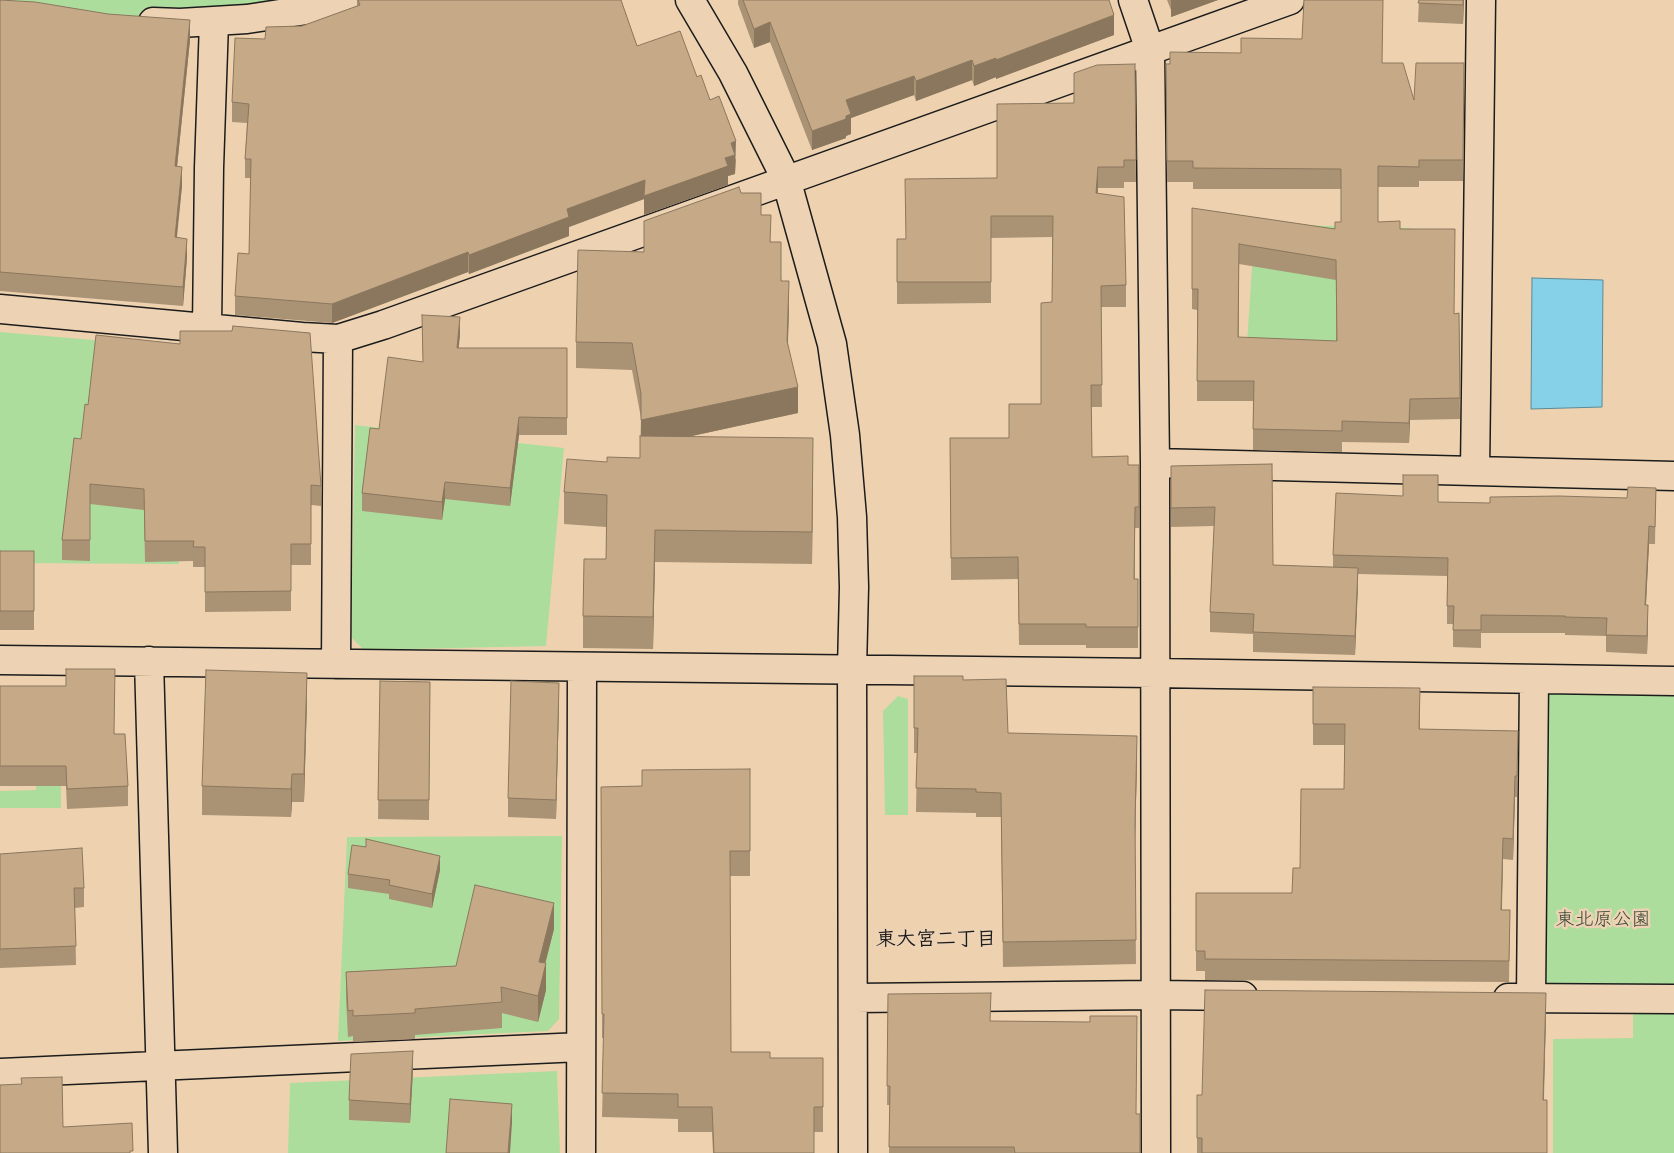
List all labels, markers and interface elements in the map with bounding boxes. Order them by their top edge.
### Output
park label: 東北原公園 [1556,910,1650,932]
district label: 東大宮二丁目 [876,929,996,953]

